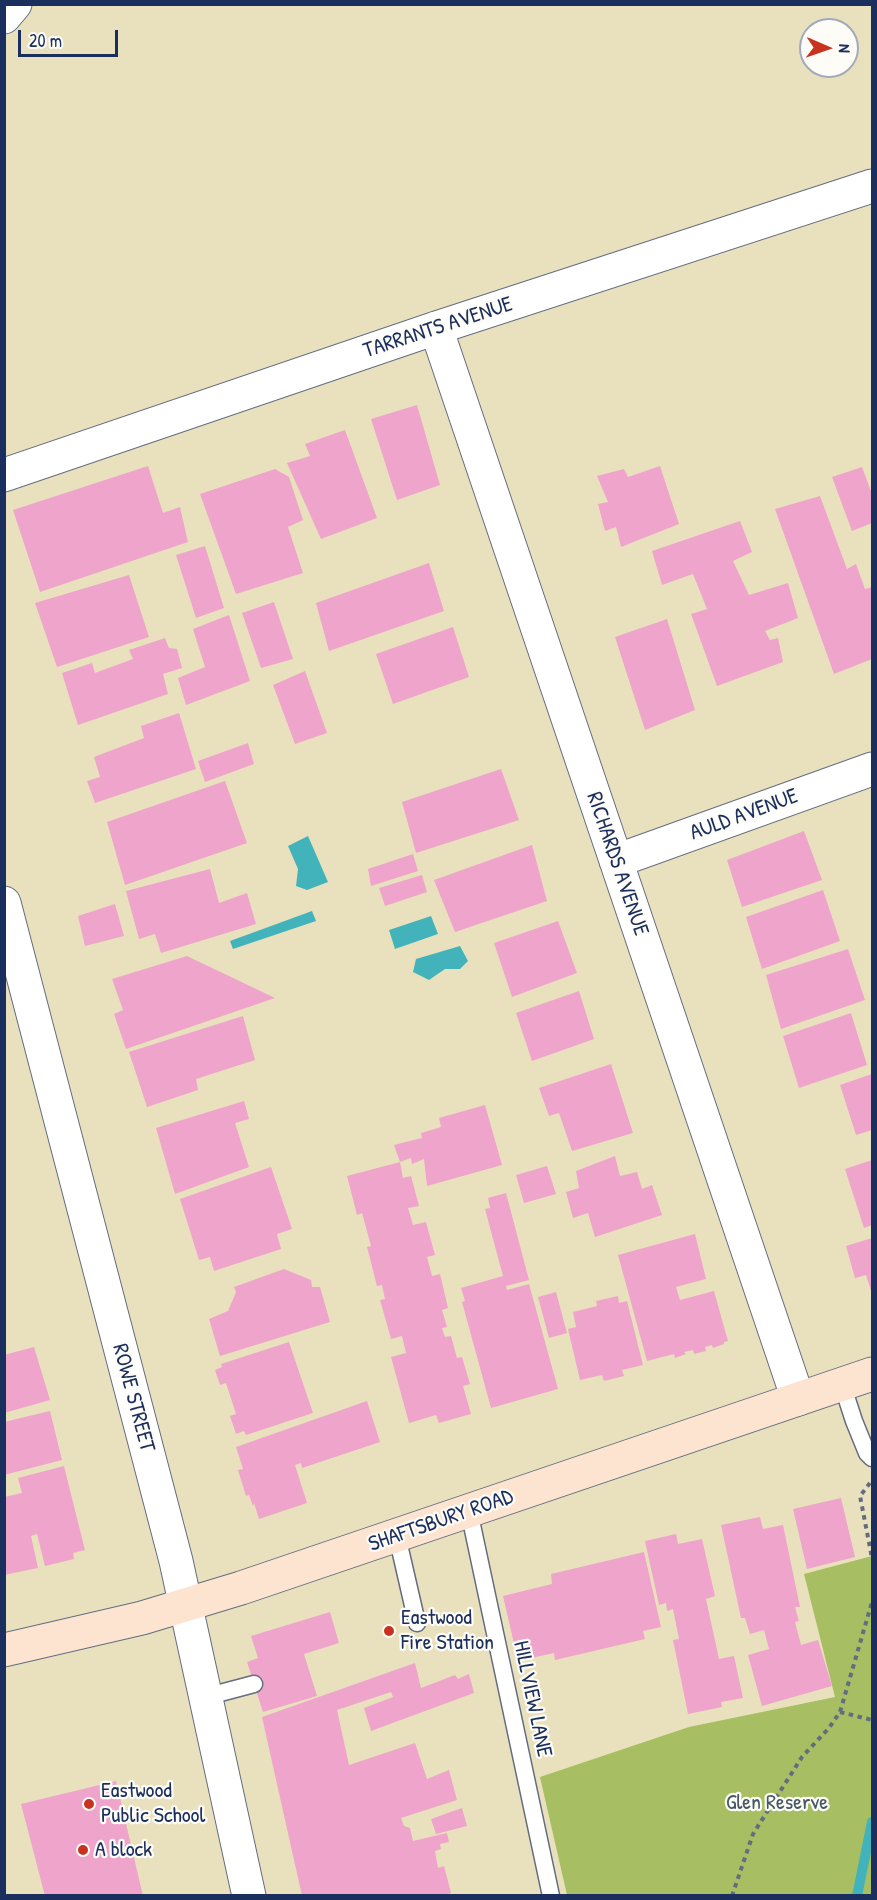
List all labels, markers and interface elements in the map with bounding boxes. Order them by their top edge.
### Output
scale bar [21,18,122,56]
north arrow [799,18,859,78]
text: 20 m [29,28,62,53]
text: N [834,44,856,53]
street label: TARRANTS AVENUE [360,291,516,365]
street label: AULD AVENUE [686,783,802,847]
street label: RICHARDS AVENUE [580,789,654,939]
street label: ROWE STREET [106,1341,160,1455]
street label: SHAFTSBURY ROAD [365,1484,517,1558]
place label: Eastwood Fire Station [401,1605,494,1657]
marker: Eastwood Fire Station [382,1624,396,1638]
street label: HILLVIEW LANE [507,1639,557,1759]
place label: Eastwood Public School [101,1778,205,1830]
park label: Glen Reserve [726,1790,828,1816]
marker: Eastwood Public School [82,1797,96,1811]
place label: A block [95,1837,152,1863]
marker: A block [76,1843,90,1857]

